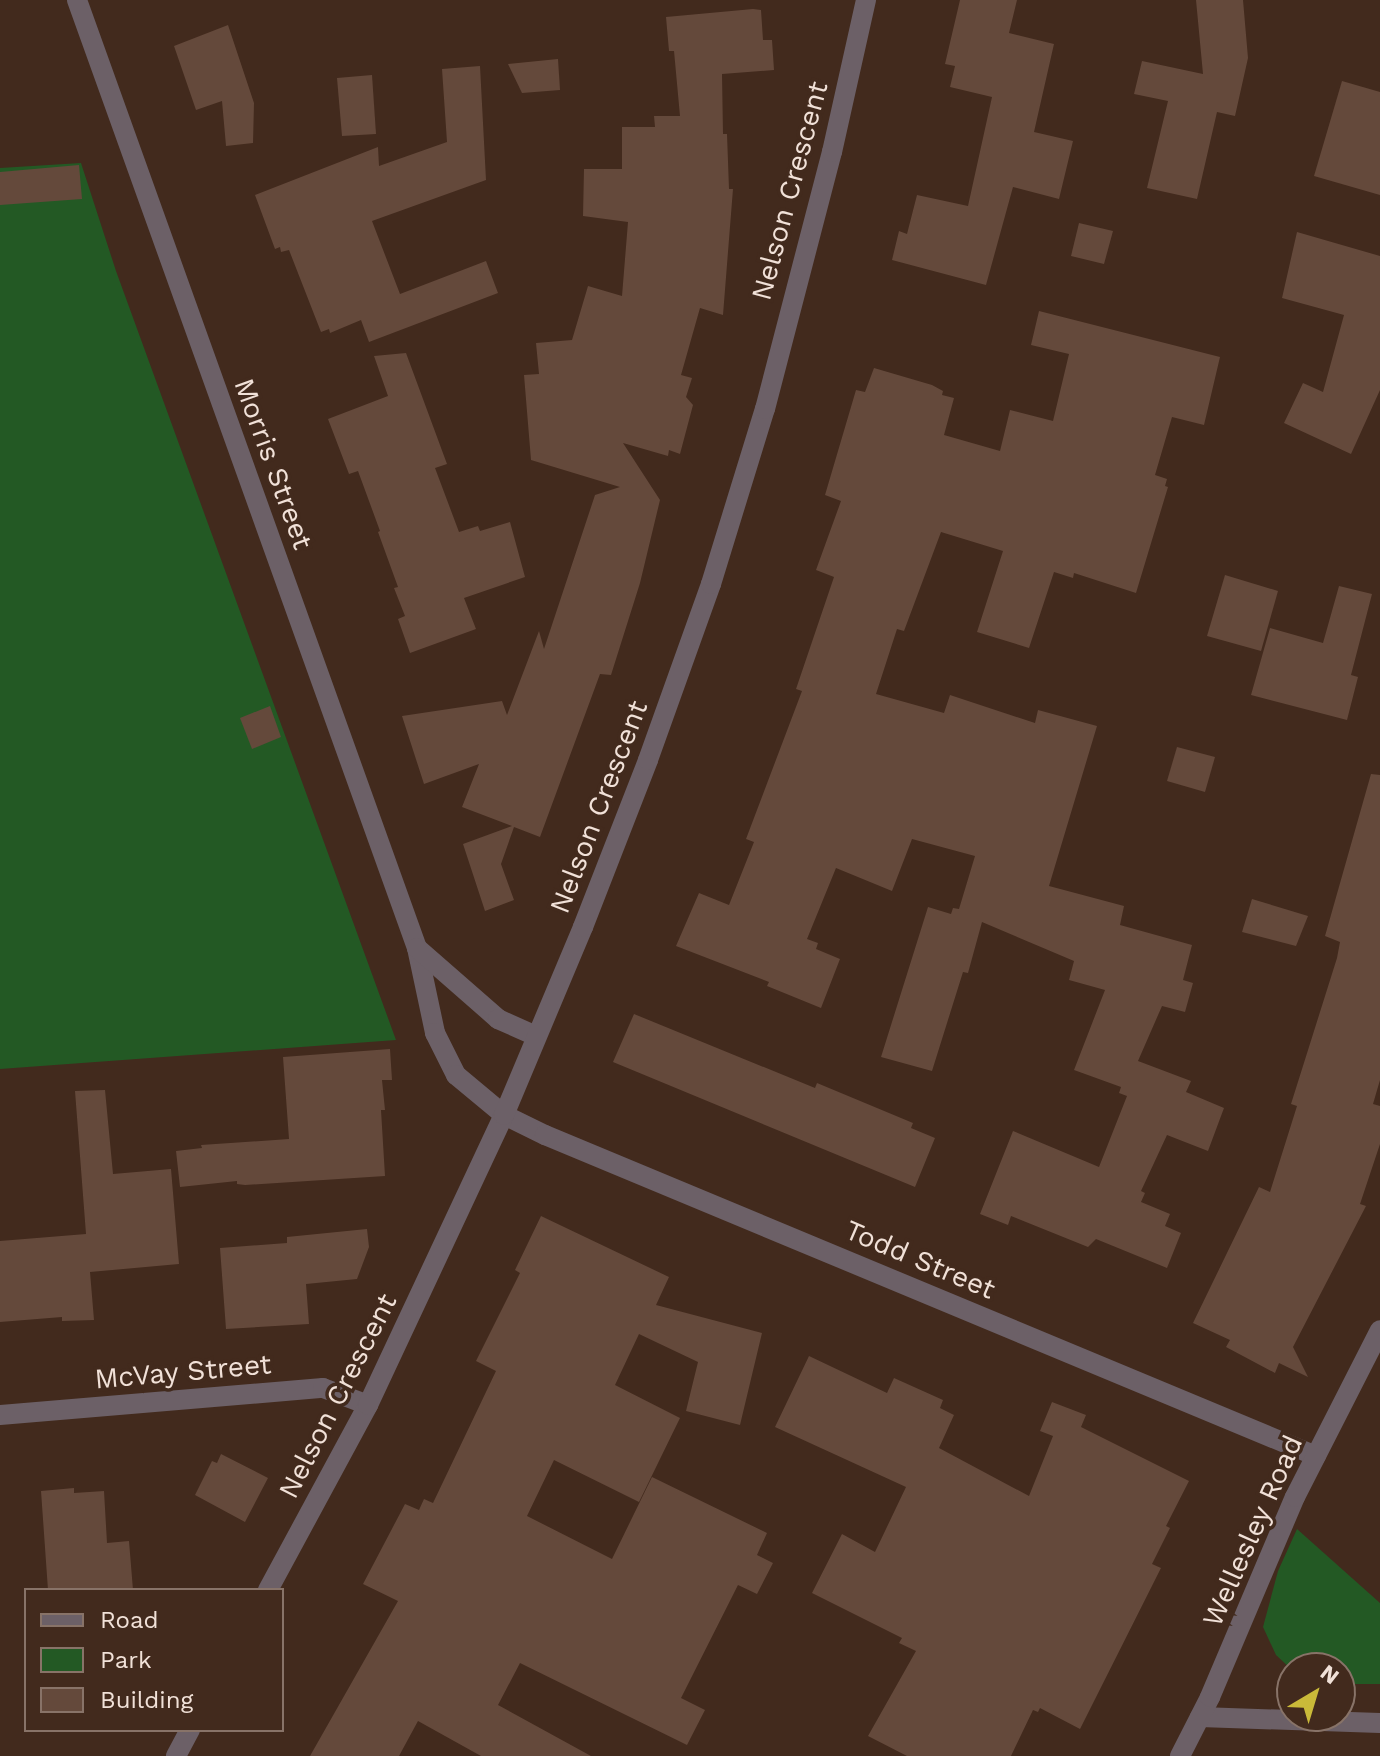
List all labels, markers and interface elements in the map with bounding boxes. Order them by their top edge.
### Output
street label: Nelson Crescent [745,78,835,304]
street label: Morris Street [227,374,319,554]
street label: Nelson Crescent [543,696,655,918]
street label: Todd Street [840,1213,1000,1307]
street label: Nelson Crescent [272,1288,404,1504]
street label: McVay Street [93,1348,273,1396]
street label: Wellesley Road [1196,1430,1310,1632]
legend [24,1588,284,1732]
text: Road [100,1606,159,1634]
text: Park [100,1646,152,1674]
north arrow [1276,1652,1356,1732]
text: N [1316,1659,1344,1689]
text: Building [100,1686,193,1714]

